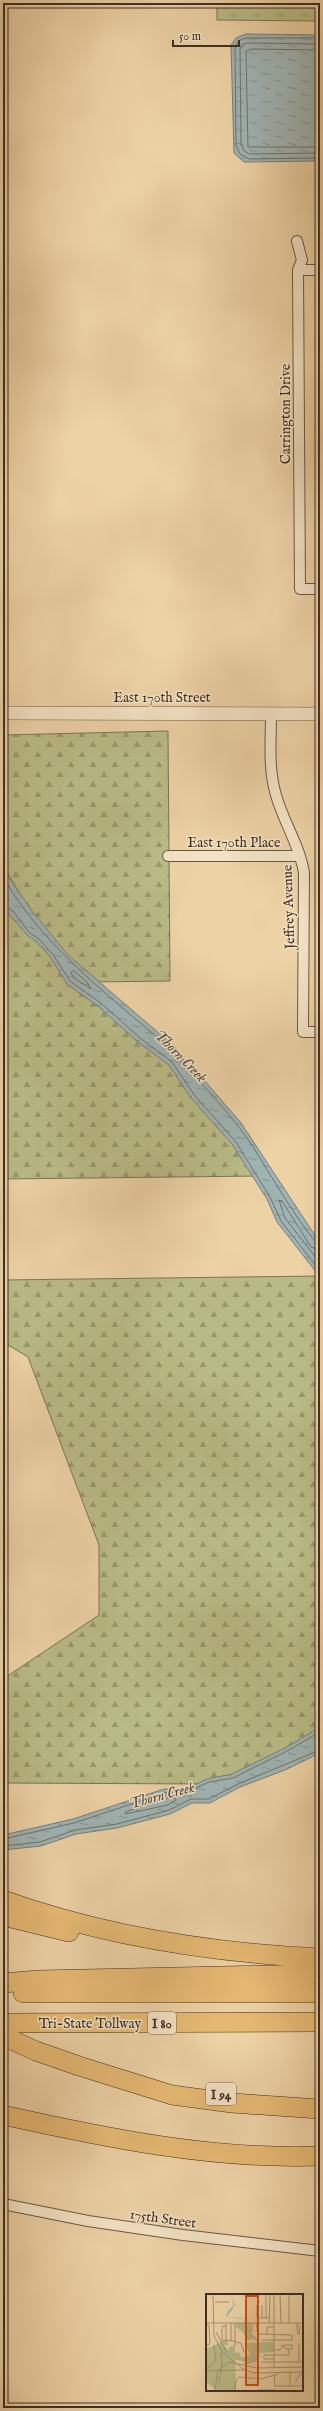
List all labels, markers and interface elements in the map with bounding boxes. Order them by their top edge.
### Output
scale bar [173,22,239,48]
text: 50 m [179,29,201,44]
street label: Carrington Drive [277,363,295,464]
street label: East 170th Street [113,689,211,707]
street label: East 170th Place [188,834,281,852]
street label: Jeffrey Avenue [279,864,300,951]
water label: Thorn Creek [150,1026,211,1087]
water label: Thorn Creek [127,1778,197,1813]
road number: I 80 [148,2012,176,2034]
street label: Tri-State Tollway [39,2015,141,2033]
road number: I 94 [206,2083,236,2105]
street label: 175th Street [128,2205,197,2233]
inset map [206,2294,303,2391]

